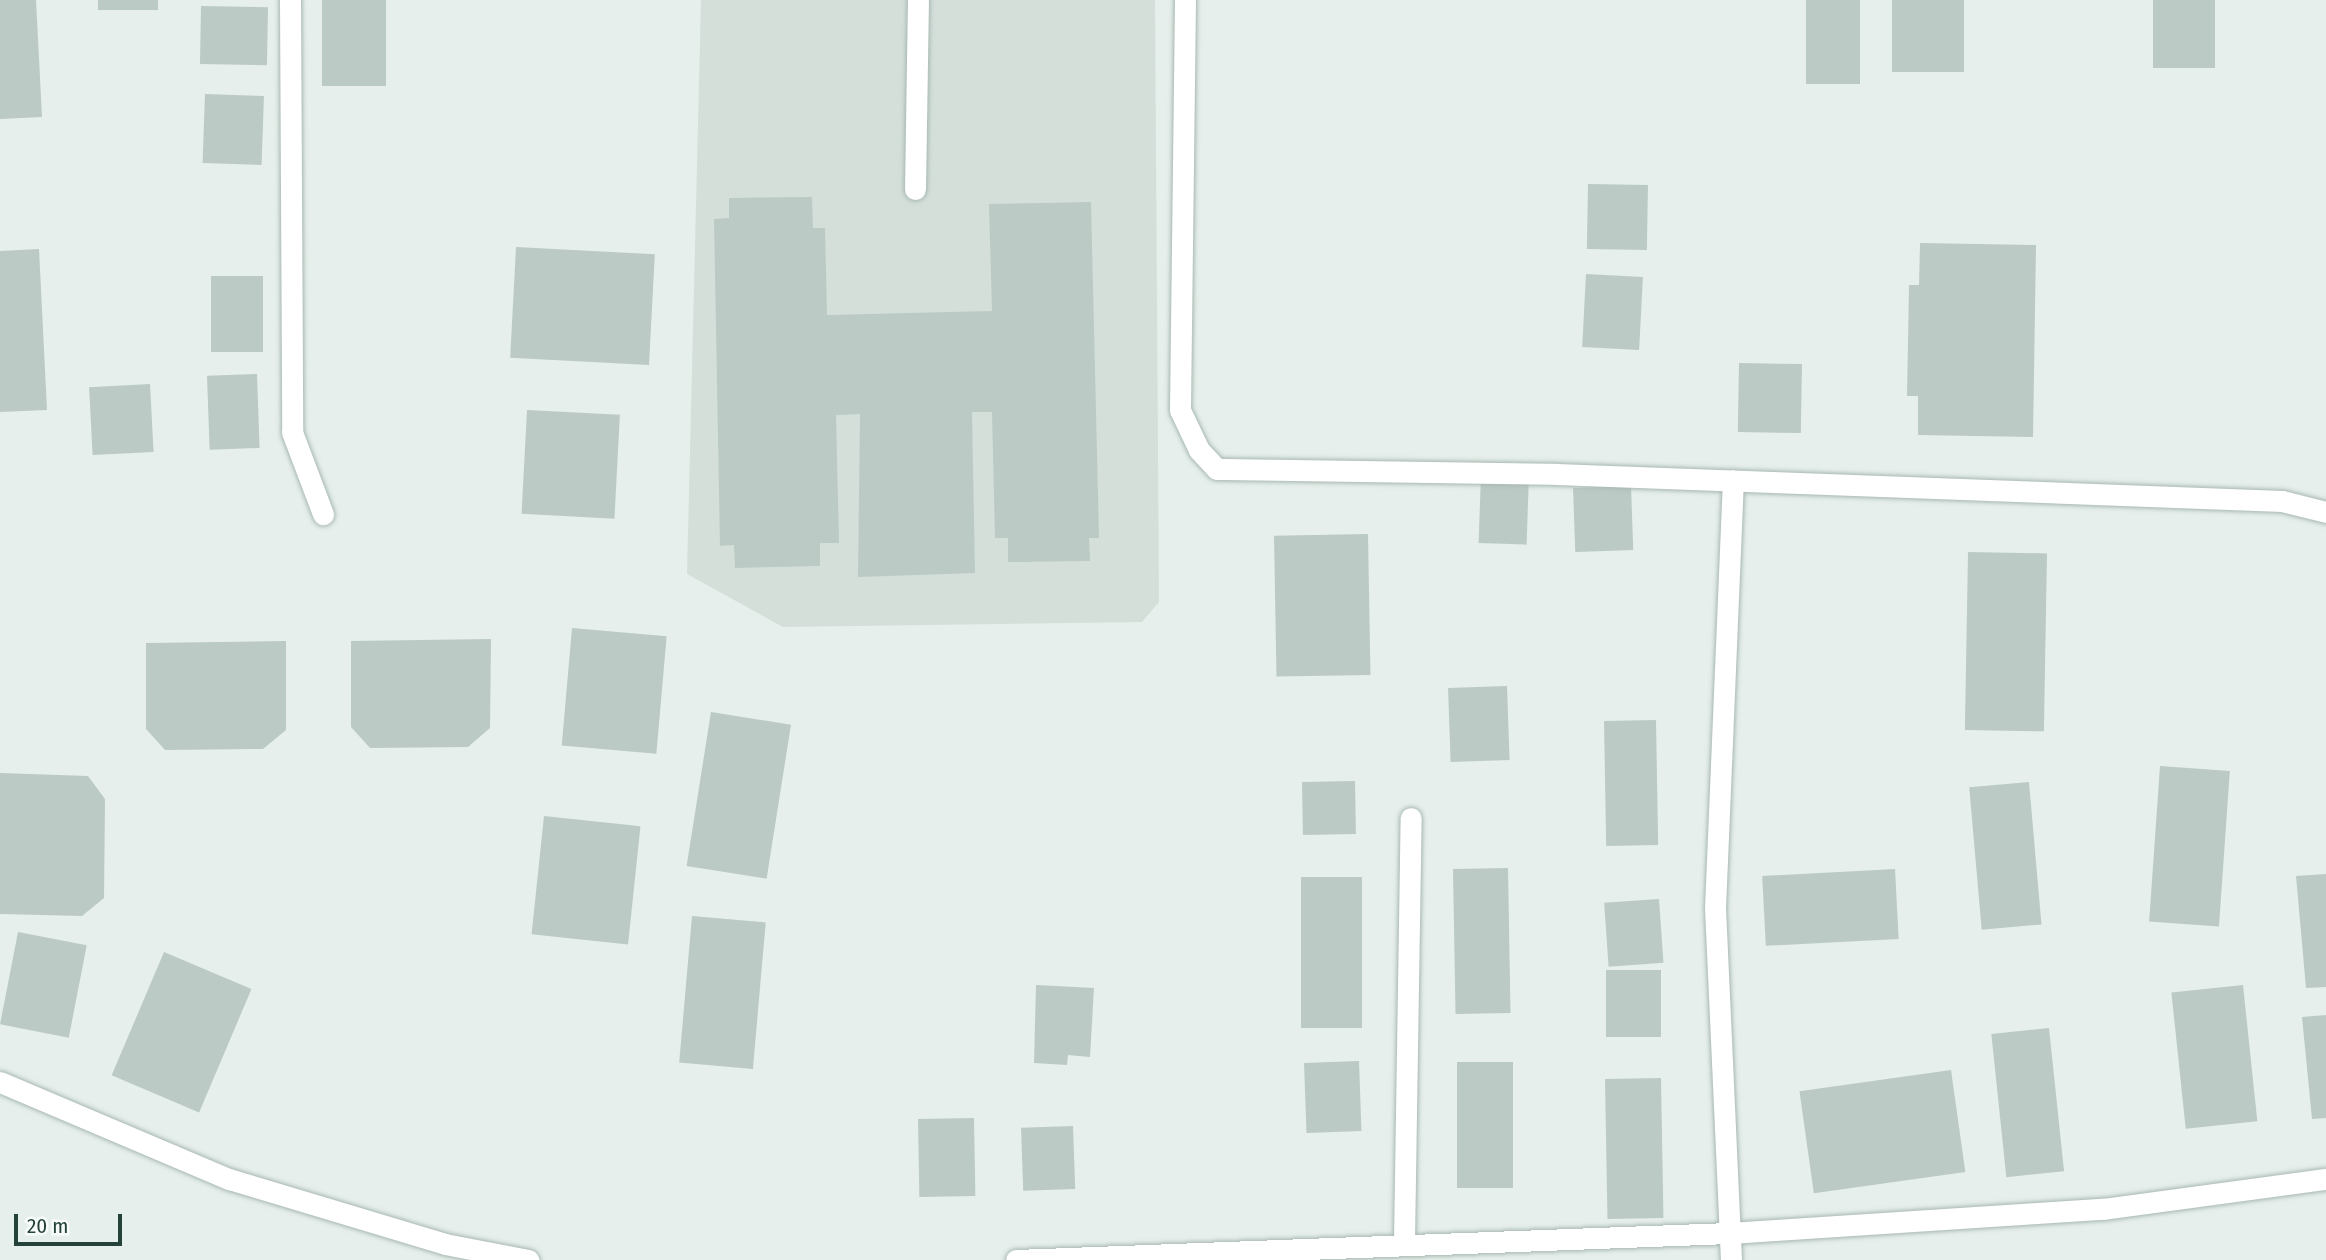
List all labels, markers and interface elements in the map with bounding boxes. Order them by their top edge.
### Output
scale bar [18,1200,126,1244]
text: 20 m [27,1213,68,1239]

